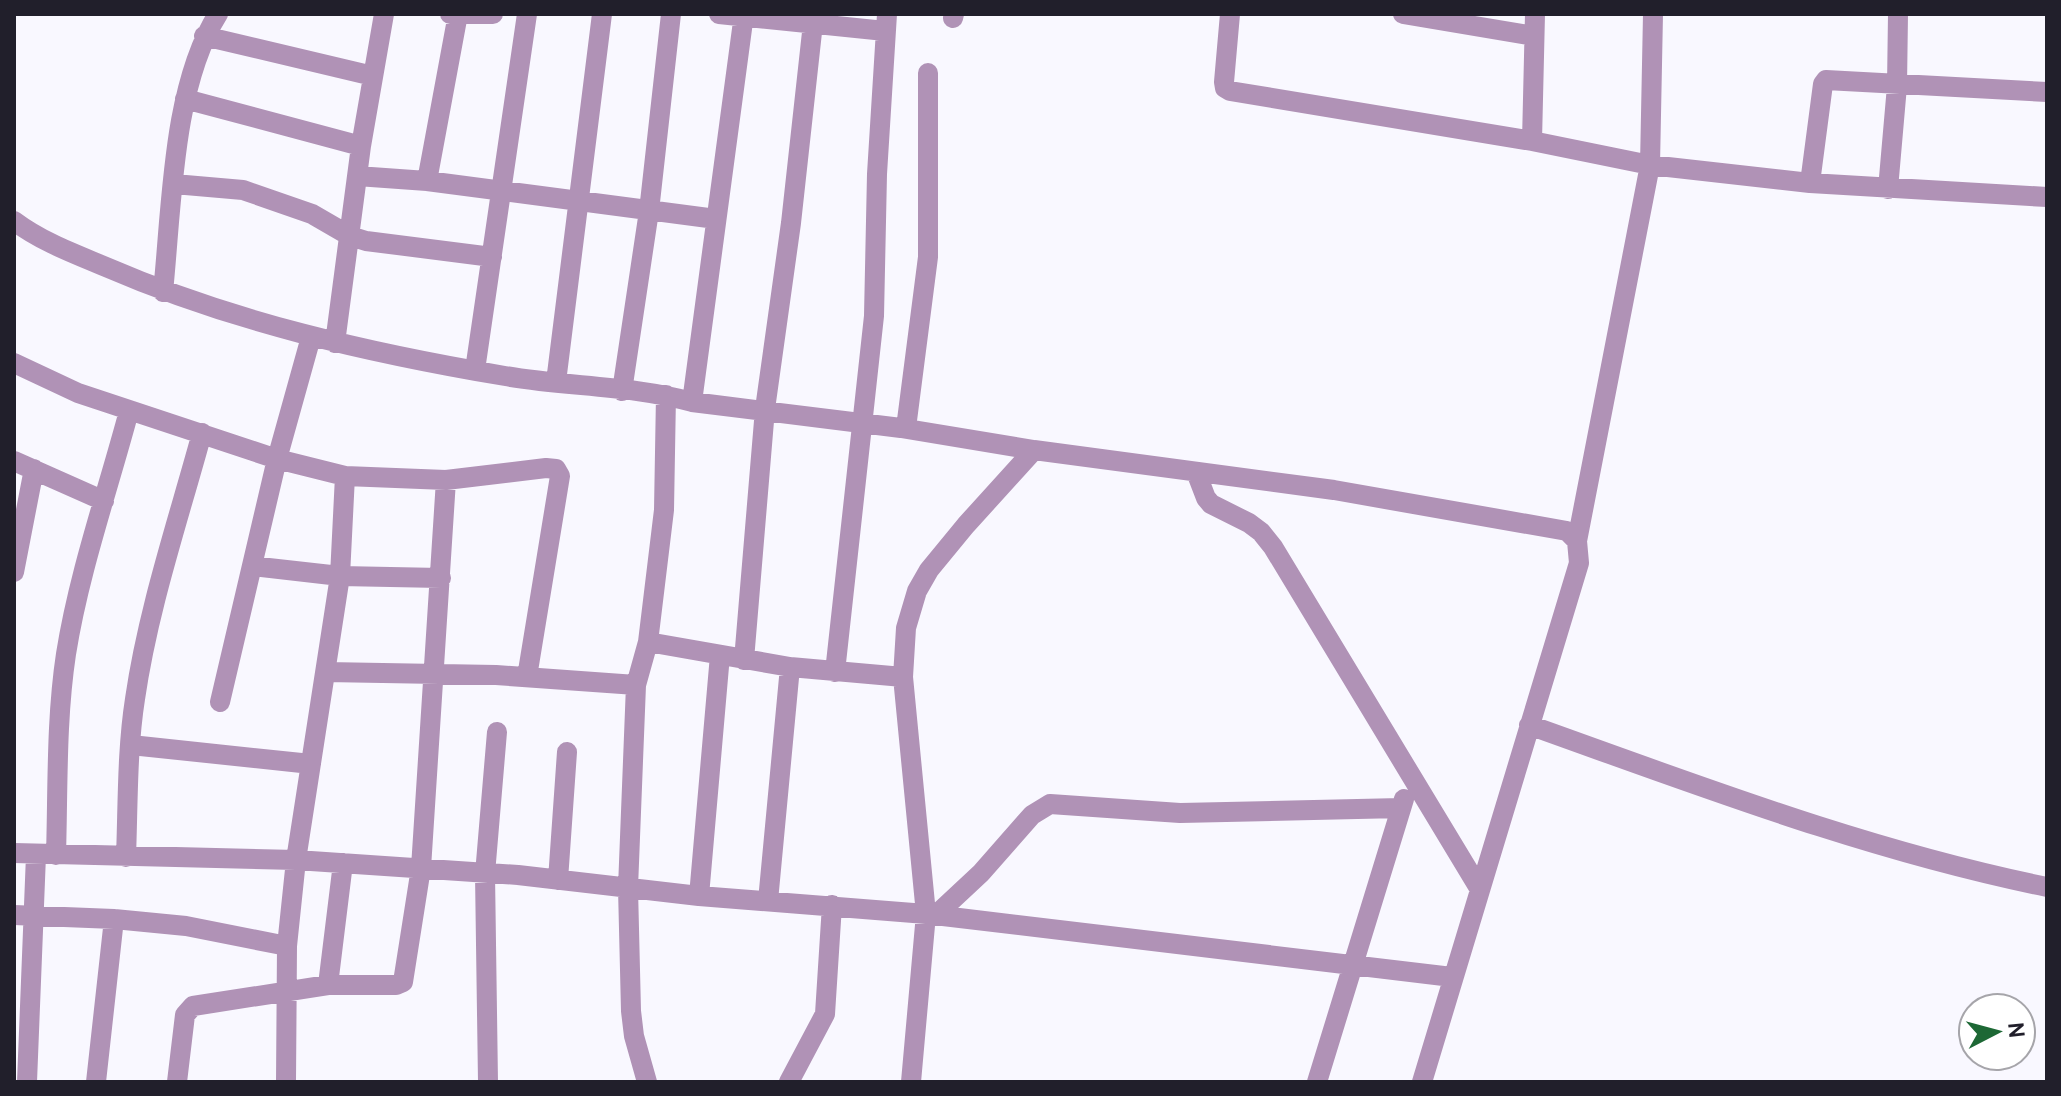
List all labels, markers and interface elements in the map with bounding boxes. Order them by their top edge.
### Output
north arrow [1957,992,2037,1072]
text: N [2000,1021,2029,1039]

